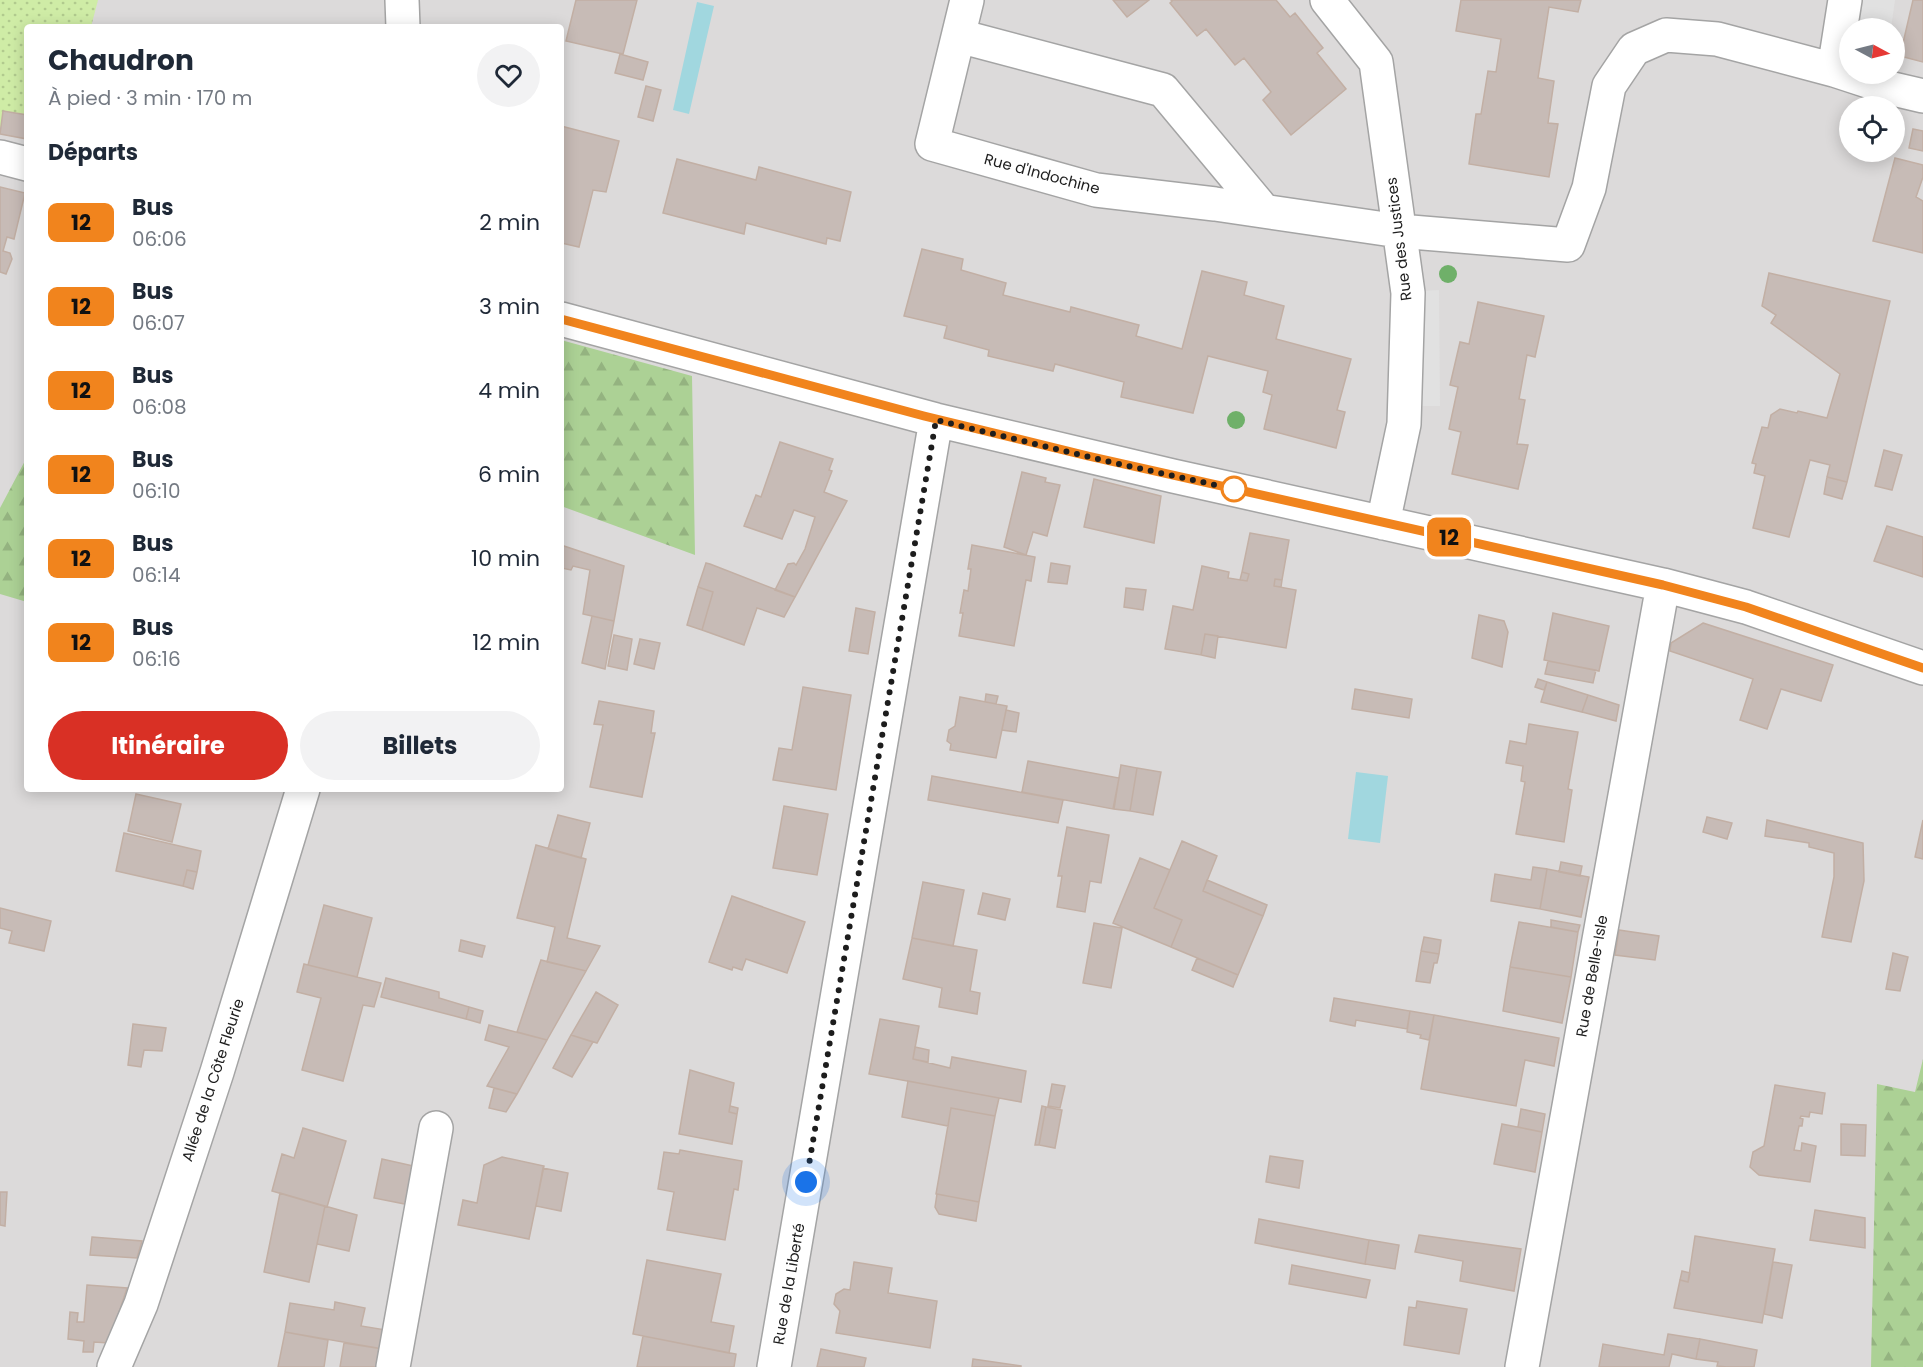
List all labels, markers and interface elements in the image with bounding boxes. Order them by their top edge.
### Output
north arrow [1839,18,1905,84]
map controls [1839,18,1905,162]
text: Chaudron [48,41,194,80]
button: heart [477,44,540,107]
text: À pied · 3 min · 170 m [48,84,252,112]
button: locate [1839,96,1905,162]
text: Départs [48,137,138,168]
street label: Rue d'Indochine [982,148,1102,199]
street label: Rue des Justices [1381,176,1416,302]
text: Bus [132,192,174,223]
text: 2 min [479,207,540,238]
text: 12 [71,208,91,237]
text: 06:06 [132,225,187,253]
text: Bus [132,276,174,307]
text: 3 min [479,291,540,322]
text: 12 [71,292,91,321]
text: 06:07 [132,309,185,337]
text: Bus [132,360,174,391]
text: 4 min [478,375,540,406]
text: 12 [71,376,91,405]
text: 06:08 [132,393,187,421]
text: Bus [132,444,174,475]
text: 6 min [478,459,540,490]
text: 12 [71,460,91,489]
unlabelled marker [1221,476,1247,502]
text: 06:10 [132,477,180,505]
line badge: 12 [1422,518,1476,556]
text: 12 [1439,523,1459,552]
text: Bus [132,528,174,559]
text: 10 min [471,543,540,574]
text: 12 [71,544,91,573]
text: 06:14 [132,561,181,589]
text: Bus [132,612,174,643]
text: 12 min [472,627,540,658]
text: 12 [71,628,91,657]
text: 06:16 [132,645,181,673]
button: Itinéraire [48,711,288,780]
button: Billets [300,711,540,780]
street label: Rue de Belle-Isle [1570,913,1613,1039]
street label: Allée de la Côte Fleurie [176,996,249,1164]
your location [791,1167,821,1197]
street label: Rue de la Liberté [767,1221,810,1346]

